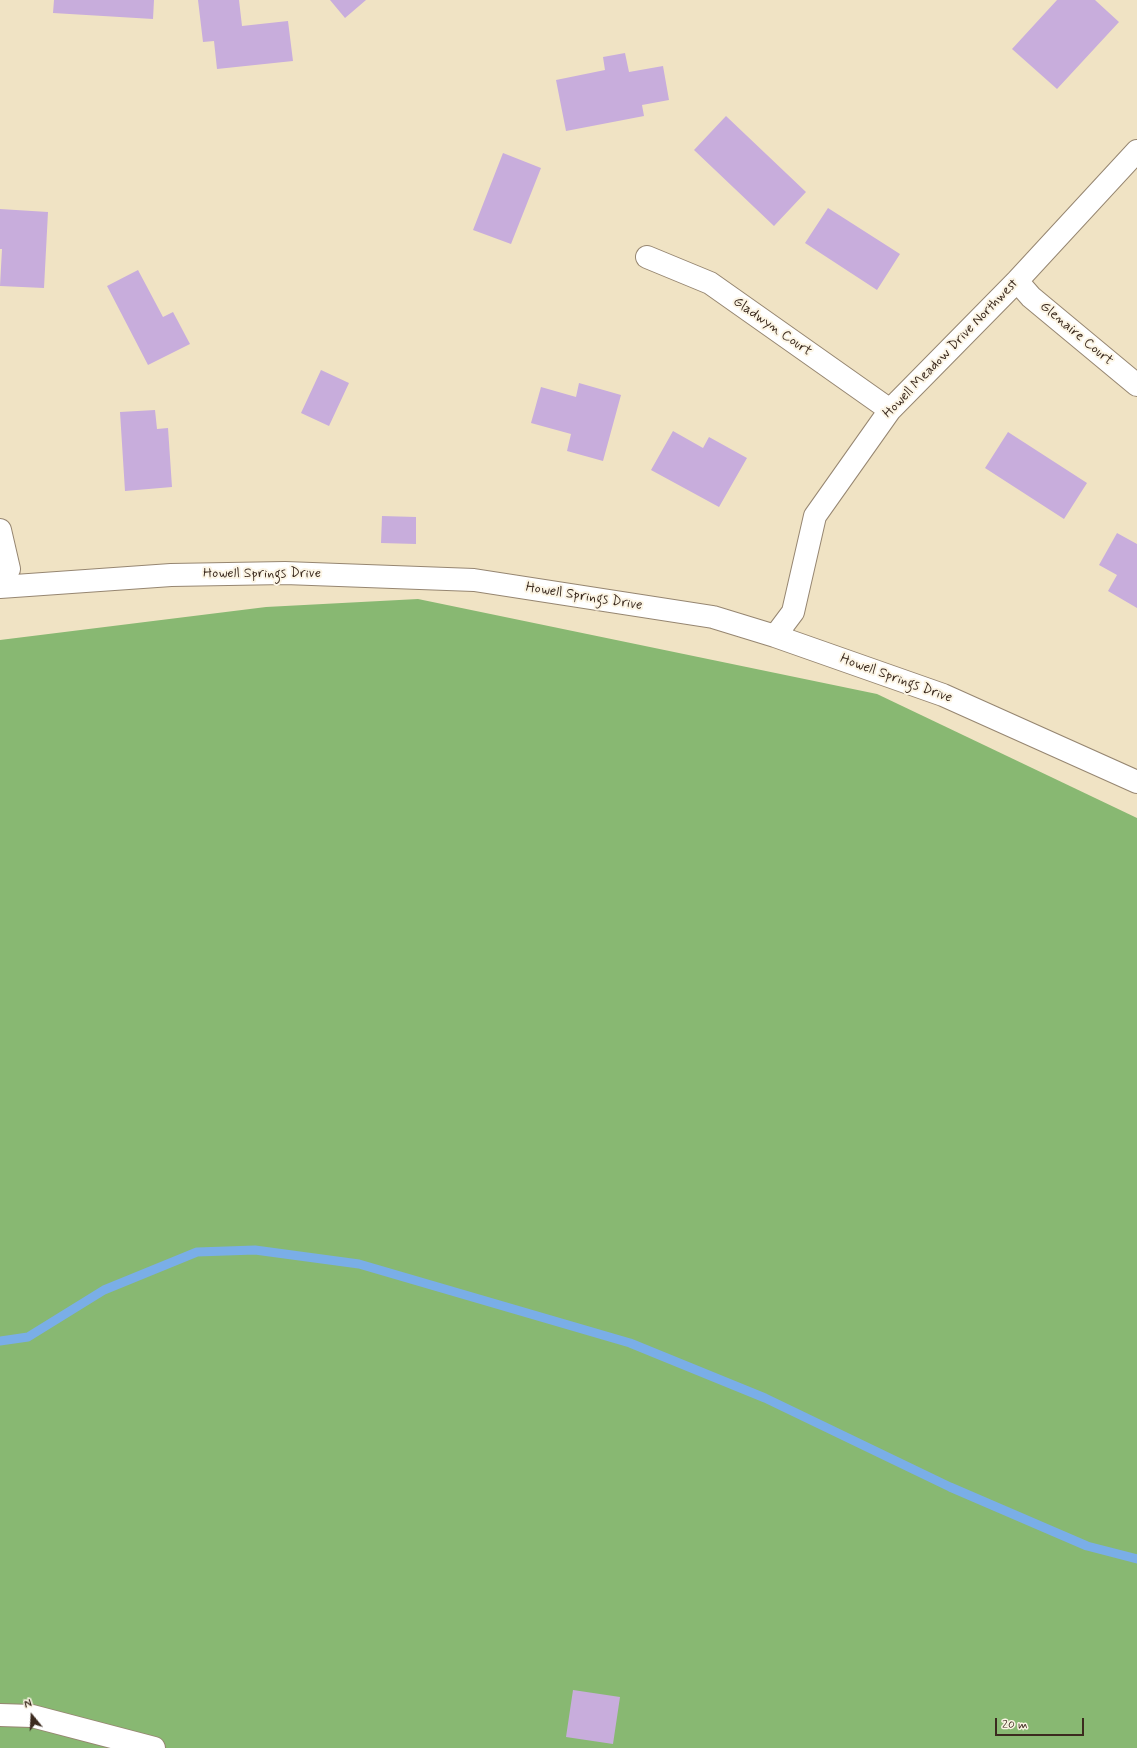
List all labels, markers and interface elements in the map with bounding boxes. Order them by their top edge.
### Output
street label: Howell Meadow Drive Northwest [880,276,1022,422]
street label: Gladwyn Court [729,294,815,360]
street label: Glenaire Court [1036,299,1116,369]
street label: Howell Springs Drive [203,566,321,582]
street label: Howell Springs Drive [524,579,644,615]
street label: Howell Springs Drive [838,651,954,707]
north arrow [12,1696,52,1736]
text: N [23,1697,34,1712]
scale bar [997,1710,1086,1736]
text: 20 m [1002,1717,1028,1733]

